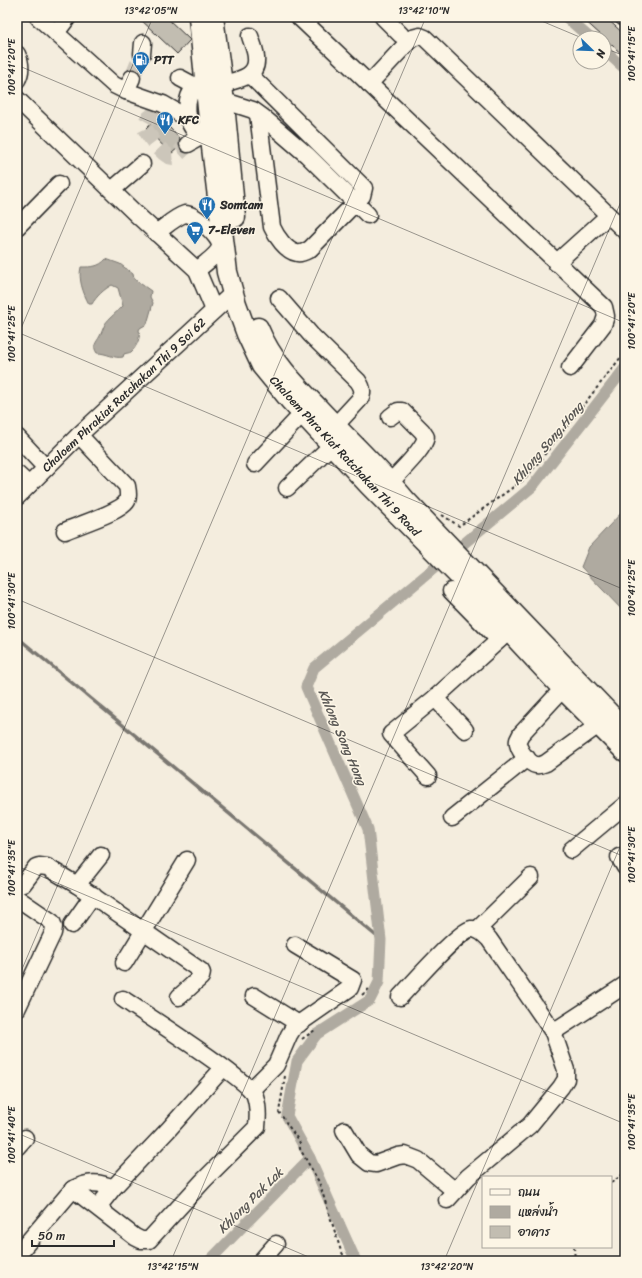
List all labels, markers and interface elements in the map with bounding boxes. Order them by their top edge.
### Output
text: 13°42'05"N [124,2,178,20]
text: 13°42'10"N [398,2,450,20]
text: 100°41'15"E [623,25,641,82]
north arrow [572,30,612,70]
text: 100°41'20"E [3,37,21,96]
text: N [590,46,611,61]
place label: PTT [154,49,175,71]
fuel station icon: PTT [131,50,151,75]
place label: KFC [177,109,200,131]
restaurant icon: KFC [155,110,175,135]
place label: Somtam [219,194,263,216]
restaurant icon: Somtam [197,195,217,220]
place label: 7-Eleven [208,219,255,241]
supermarket icon: 7-Eleven [185,220,205,245]
text: 100°41'20"E [623,291,641,350]
text: 100°41'25"E [3,304,21,363]
street label: Chaloem Phrakiat Ratchakan Thi 9 Soi 62 [37,312,211,478]
street label: Chaloem Phra Kiat Ratchakan Thi 9 Road [264,370,427,543]
water label: Khlong Song Hong [505,395,590,490]
text: 100°41'25"E [623,558,641,617]
text: 100°41'30"E [3,571,21,629]
water label: Khlong Song Hong [312,685,374,790]
text: 100°41'30"E [623,825,641,883]
text: 100°41'35"E [3,838,21,896]
text: 100°41'35"E [623,1092,641,1150]
text: 100°41'40"E [3,1105,21,1164]
water label: Khlong Pak Lak [212,1161,290,1239]
legend [482,1176,612,1248]
text: ถนน [518,1181,540,1203]
text: แหล่งน้ำ [518,1201,558,1223]
text: อาคาร [517,1221,551,1243]
scale bar [32,1222,114,1248]
text: 50 m [38,1225,65,1247]
text: 13°42'15"N [147,1258,199,1276]
text: 13°42'20"N [421,1258,474,1276]

